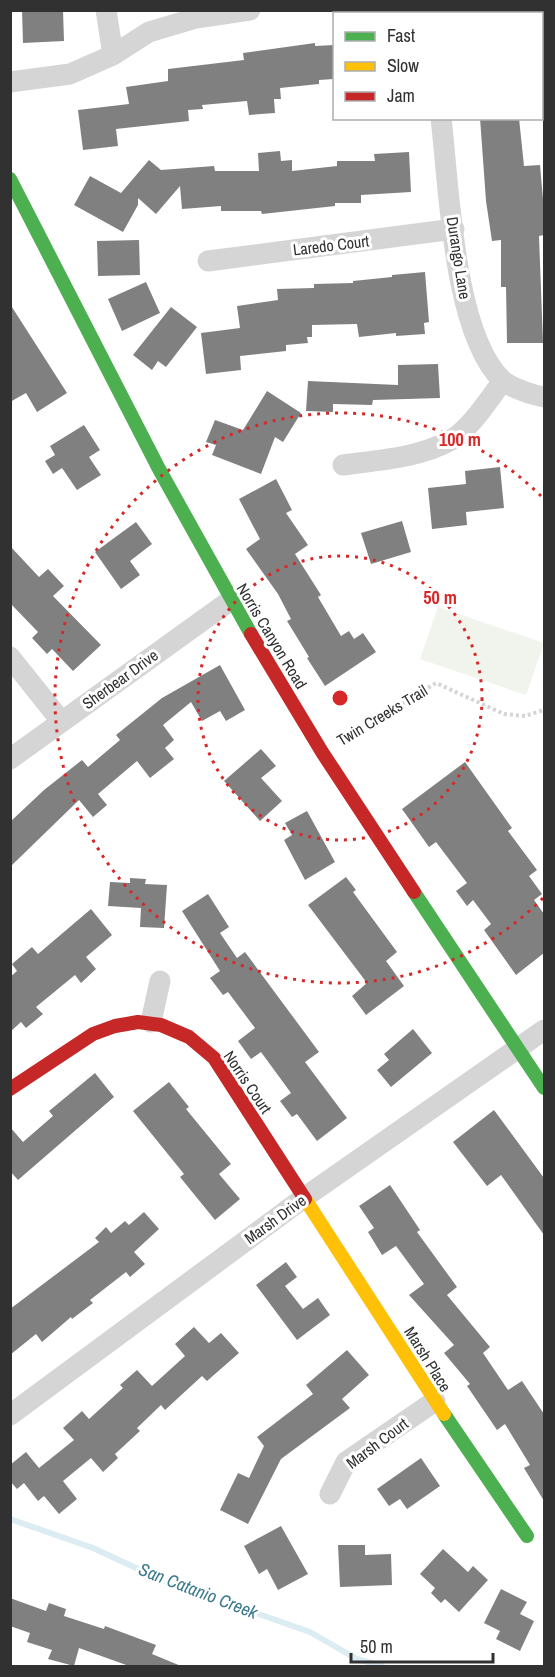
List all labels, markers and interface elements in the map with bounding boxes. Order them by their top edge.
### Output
legend [333,12,543,120]
text: Fast [387,23,415,48]
text: Slow [387,53,419,78]
text: Jam [387,83,415,108]
street label: Durango Lane [442,215,476,301]
street label: Laredo Court [292,229,371,261]
text: 100 m [439,427,481,452]
street label: Norris Canyon Road [232,579,312,693]
text: 50 m [423,585,457,610]
street label: Sherbear Drive [78,644,162,714]
street label: Twin Creeks Trail [333,679,431,751]
centre of rings [330,688,350,708]
street label: Norris Court [219,1046,277,1118]
street label: Marsh Drive [240,1189,310,1249]
street label: Marsh Place [399,1322,457,1396]
street label: Marsh Court [342,1412,413,1474]
water label: San Catanio Creek [135,1556,262,1625]
scale bar [351,1626,494,1664]
text: 50 m [360,1634,393,1659]

